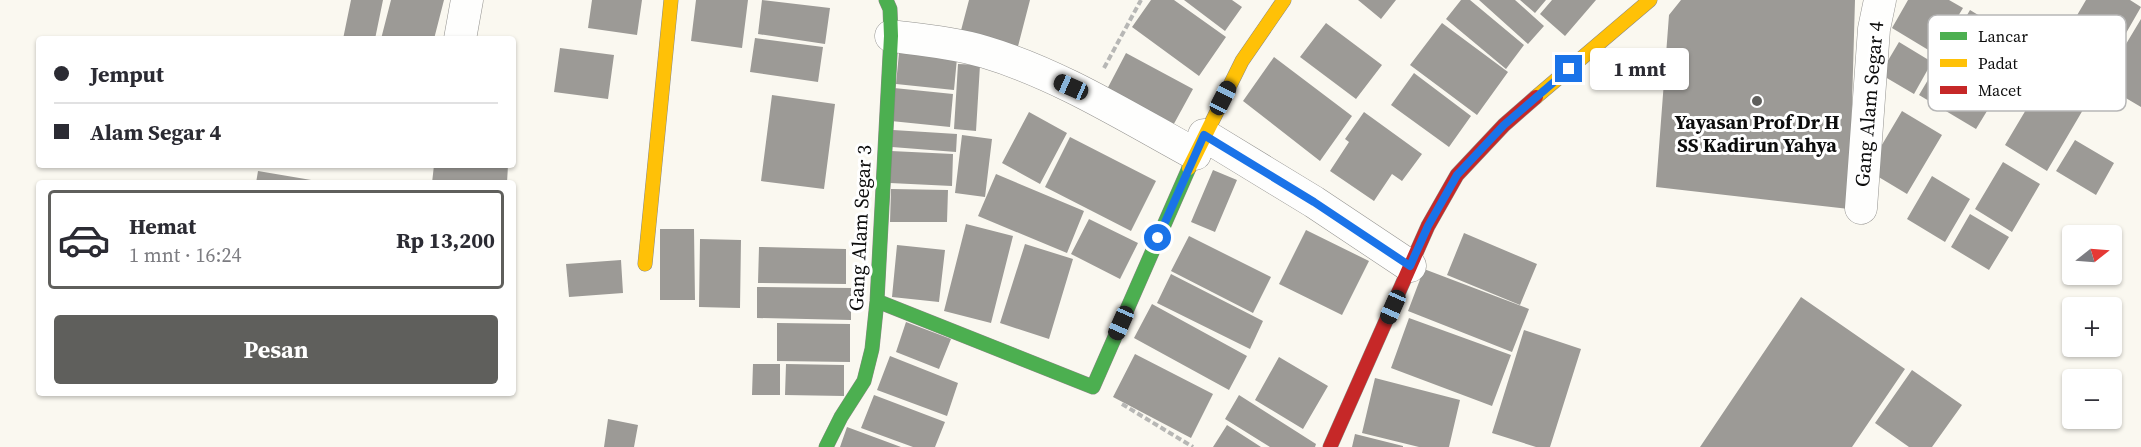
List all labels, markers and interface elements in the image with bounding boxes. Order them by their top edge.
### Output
legend [1928,15,2126,111]
street label: Gang Alam Segar 4 [1848,20,1890,188]
text: Lancar [1978,25,2028,47]
callout: 1 mnt [1590,48,1689,90]
text: Padat [1978,52,2019,74]
route end [1555,55,1582,82]
text: 1 mnt [1613,55,1666,83]
text: Jemput [90,59,164,89]
car [1051,71,1091,103]
car [1207,78,1239,118]
text: Macet [1978,79,2022,101]
marker: Yayasan Prof Dr H SS Kadirun Yahya [1750,94,1764,108]
place label: Yayasan Prof Dr H SS Kadirun Yahya [1674,108,1840,159]
text: Alam Segar 4 [90,117,222,147]
street label: Gang Alam Segar 3 [842,144,878,312]
text: Hemat [129,211,196,241]
icon: car [57,213,111,267]
route start [1144,224,1171,251]
text: Rp 13,200 [396,225,495,255]
north arrow [2062,225,2122,285]
map controls [2062,225,2122,429]
text: 1 mnt · 16:24 [129,241,242,269]
car [1377,287,1409,327]
button: + [2062,297,2122,357]
car [1105,303,1137,343]
button: Pesan [54,315,498,384]
button: − [2062,369,2122,429]

